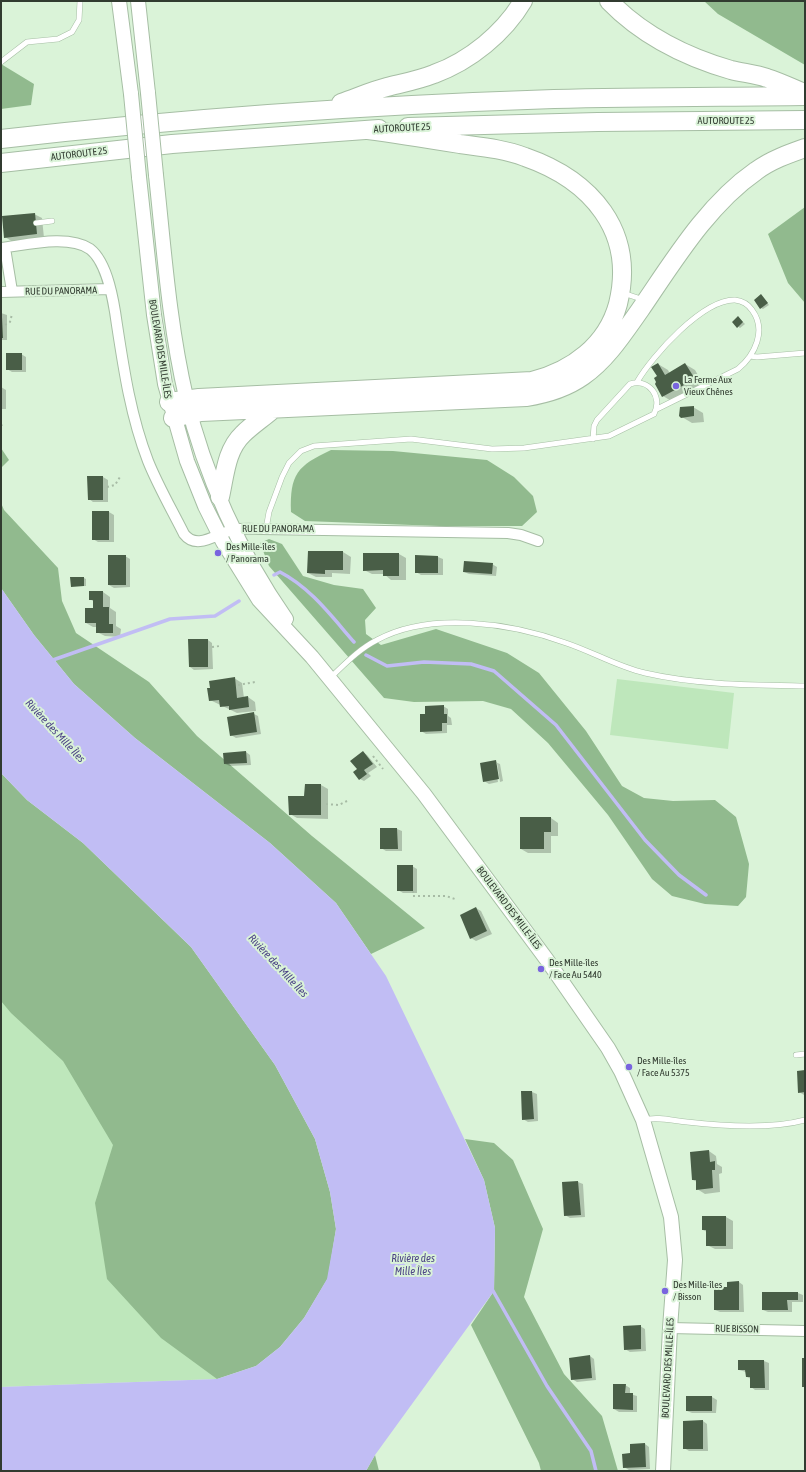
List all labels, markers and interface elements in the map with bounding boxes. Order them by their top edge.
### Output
street label: AUTOROUTE 25 [698,115,754,127]
street label: AUTOROUTE 25 [373,121,431,135]
street label: AUTOROUTE 25 [50,145,108,163]
street label: RUE DU PANORAMA [25,284,97,298]
street label: BOULEVARD DES MILLE-ÎLES [146,299,174,399]
place label: La Ferme Aux Vieux Chênes [684,374,733,398]
marker: La Ferme Aux Vieux Chênes [671,381,681,391]
street label: RUE DU PANORAMA [242,523,314,535]
place label: Des Mille-îles / Panorama [226,541,275,564]
marker: Des Mille-îles / Panorama [213,548,223,558]
water label: Rivière des Mille Îles [22,697,88,765]
street label: BOULEVARD DES MILLE-ÎLES [474,864,544,952]
water label: Rivière des Mille Îles [245,932,311,1000]
place label: Des Mille-îles / Face Au 5440 [549,957,602,980]
marker: Des Mille-îles / Face Au 5440 [536,964,546,974]
place label: Des Mille-îles / Face Au 5375 [637,1055,690,1078]
marker: Des Mille-îles / Face Au 5375 [624,1062,634,1072]
water label: Rivière des Mille Îles [391,1252,435,1278]
place label: Des Mille-îles / Bisson [673,1279,722,1302]
marker: Des Mille-îles / Bisson [660,1286,670,1296]
street label: BOULEVARD DES MILLE-ÎLES [659,1318,677,1418]
street label: RUE BISSON [715,1323,759,1335]

